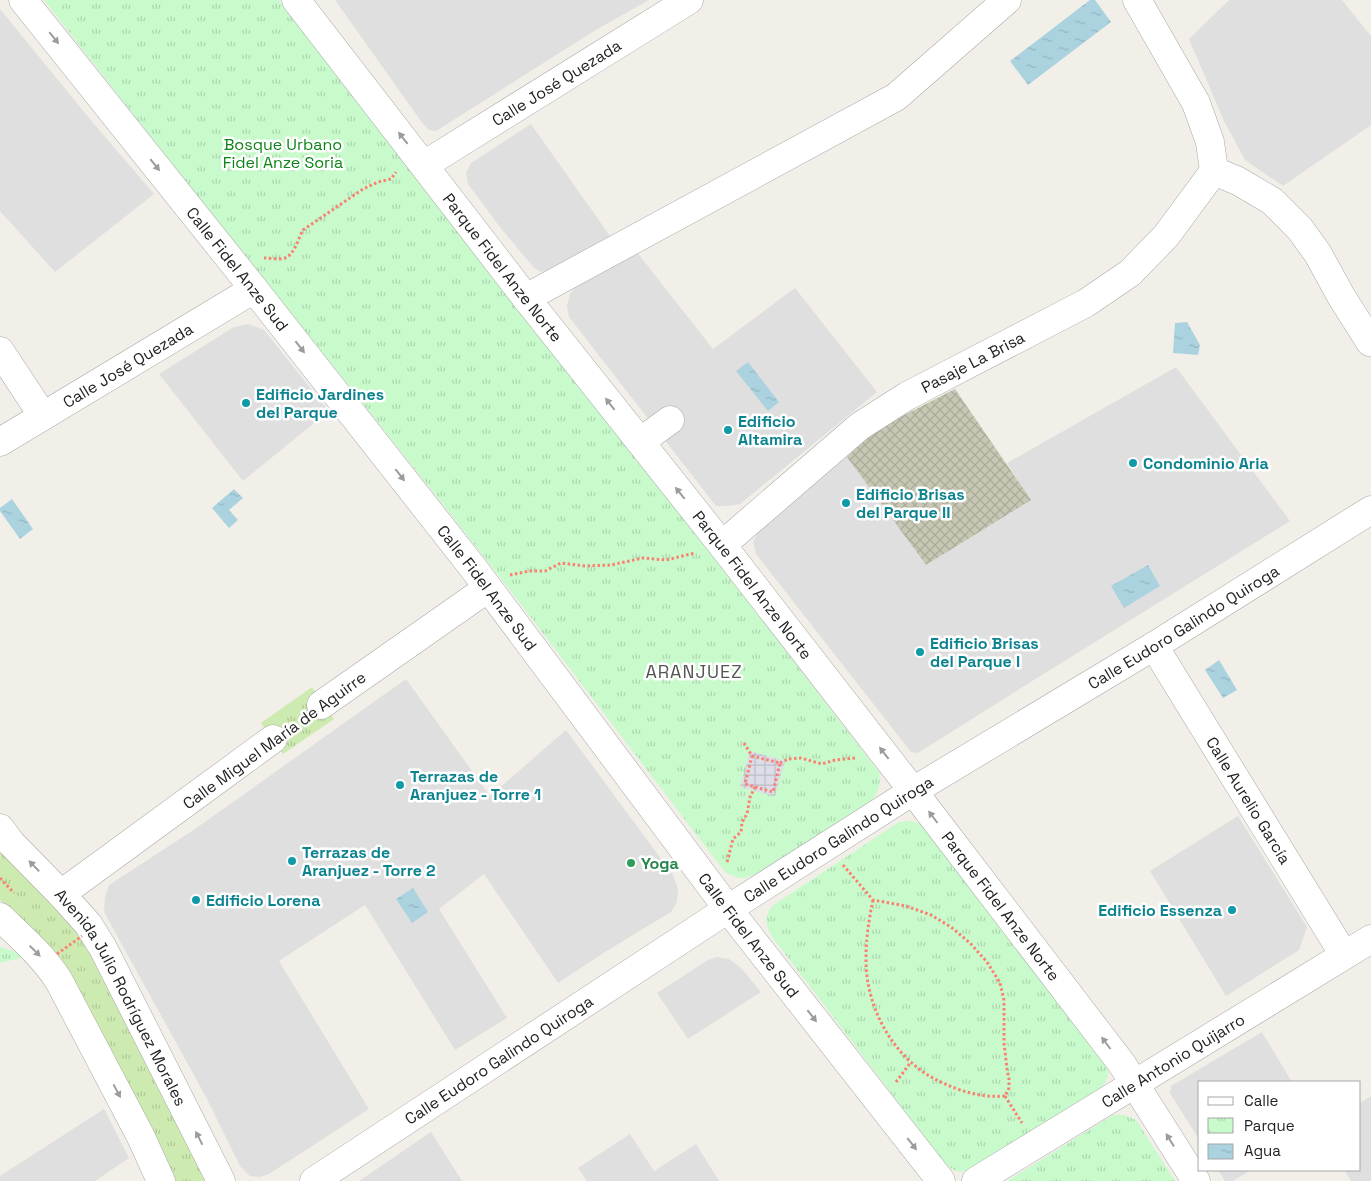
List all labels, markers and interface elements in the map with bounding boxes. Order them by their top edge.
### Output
one-way arrow [48,31,59,44]
street label: Calle José Quezada [488,35,625,131]
one-way arrow [398,131,408,145]
park label: Bosque Urbano Fidel Anze Soria [223,134,343,173]
one-way arrow [150,158,161,171]
street label: Parque Fidel Anze Norte [438,189,567,346]
street label: Calle Fidel Anze Sud [182,203,293,335]
street label: Calle José Quezada [59,318,197,413]
street label: Pasaje La Brisa [918,327,1028,398]
one-way arrow [294,340,305,353]
place label: Edificio Jardines del Parque [256,384,384,423]
marker: Edificio Jardines del Parque [240,397,252,409]
one-way arrow [605,397,615,411]
place label: Edificio Altamira [738,411,802,450]
marker: Edificio Altamira [722,424,734,436]
place label: Condominio Aria [1143,453,1269,474]
marker: Condominio Aria [1127,457,1139,469]
one-way arrow [395,468,405,482]
place label: Edificio Brisas del Parque II [856,484,965,523]
one-way arrow [675,487,686,500]
marker: Edificio Brisas del Parque II [840,497,852,509]
street label: Parque Fidel Anze Norte [688,506,817,664]
street label: Calle Fidel Anze Sud [432,521,541,655]
street label: Calle Eudoro Galindo Quiroga [1084,560,1283,694]
place label: Edificio Brisas del Parque I [930,633,1039,672]
marker: Edificio Brisas del Parque I [914,646,926,658]
district label: ARANJUEZ [645,660,743,683]
street label: Calle Miguel María de Aguirre [179,667,370,814]
street label: Calle Aurelio García [1201,733,1296,868]
one-way arrow [878,747,889,760]
place label: Terrazas de Aranjuez - Torre 1 [410,766,541,805]
street label: Calle Eudoro Galindo Quiroga [740,771,937,907]
marker: Terrazas de Aranjuez - Torre 1 [394,779,406,791]
one-way arrow [927,811,938,824]
street label: Parque Fidel Anze Norte [937,827,1065,985]
place label: Terrazas de Aranjuez - Torre 2 [302,842,436,881]
place label: Yoga [641,853,679,874]
marker: Terrazas de Aranjuez - Torre 2 [286,855,298,867]
marker: Yoga [625,857,637,869]
one-way arrow [28,860,40,872]
street label: Calle Fidel Anze Sud [694,869,804,1002]
street label: Avenida Julio Rodríguez Morales [50,884,191,1110]
place label: Edificio Lorena [206,890,320,911]
marker: Edificio Lorena [190,894,202,906]
place label: Edificio Essenza [1098,900,1222,921]
marker: Edificio Essenza [1226,904,1238,916]
one-way arrow [29,945,41,957]
street label: Calle Eudoro Galindo Quiroga [401,991,597,1130]
one-way arrow [807,1009,818,1022]
street label: Calle Antonio Quijarro [1098,1009,1249,1113]
one-way arrow [1101,1036,1111,1050]
legend [1198,1081,1361,1171]
one-way arrow [113,1083,121,1098]
text: Calle [1244,1091,1279,1110]
text: Parque [1244,1116,1295,1135]
one-way arrow [195,1130,203,1145]
one-way arrow [1166,1133,1175,1146]
one-way arrow [907,1137,918,1150]
text: Agua [1244,1141,1281,1160]

